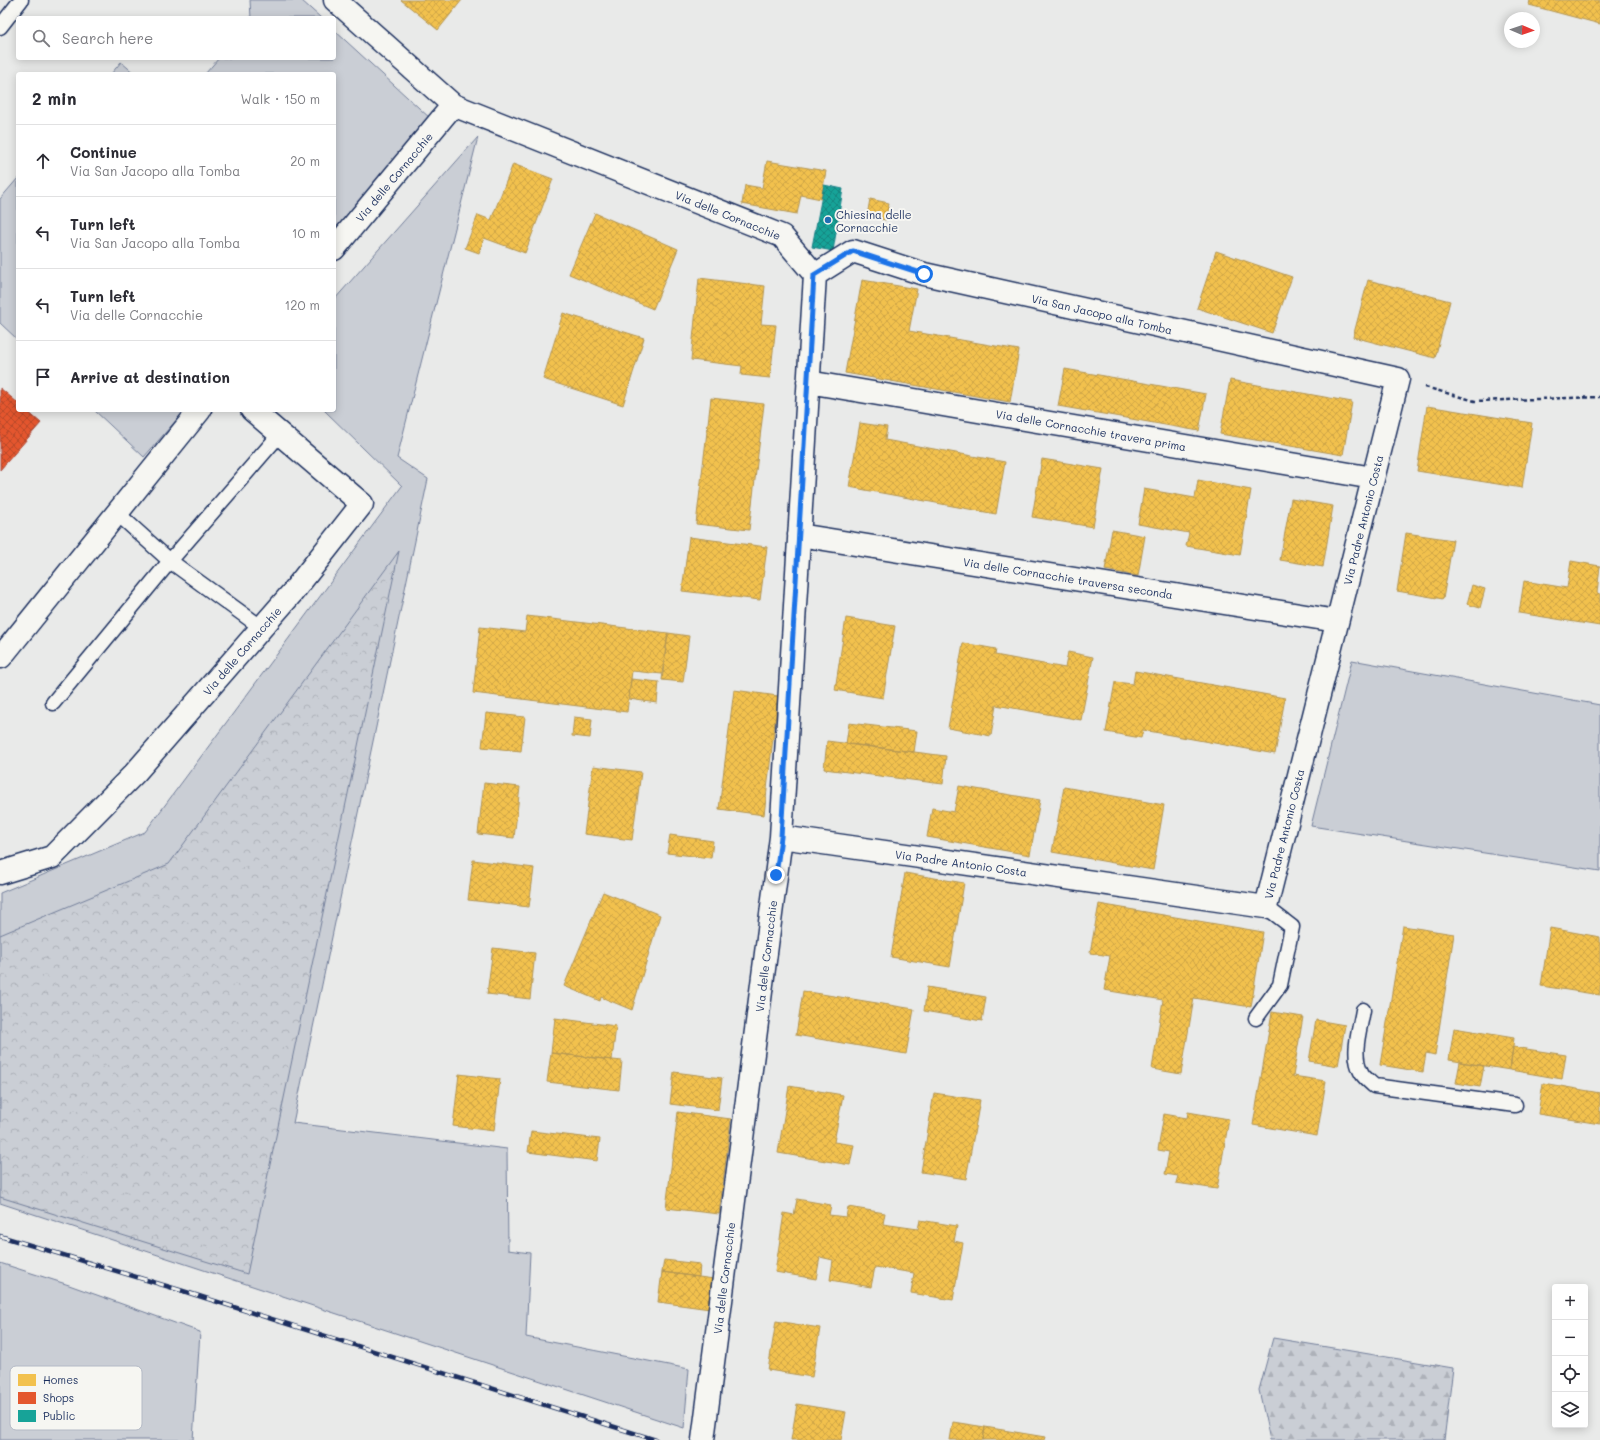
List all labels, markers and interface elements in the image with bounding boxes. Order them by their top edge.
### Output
north arrow [1504,12,1540,48]
search box [16,16,336,60]
icon: search [30,27,52,49]
text: Search here [62,28,153,48]
text: 2 min [32,87,77,109]
text: Walk · 150 m [240,90,320,107]
street label: Via delle Cornacchie [352,129,436,225]
text: Continue [70,142,137,162]
icon: ahead [32,150,54,172]
text: 20 m [290,152,320,169]
text: Via San Jacopo alla Tomba [70,162,240,179]
street label: Via delle Cornacchie [673,187,783,243]
place label: Chiesina delle Cornacchie [836,207,912,235]
text: Turn left [70,214,135,234]
marker: Chiesina delle Cornacchie [823,215,833,225]
icon: left [32,222,54,244]
text: 10 m [292,224,320,241]
text: Via San Jacopo alla Tomba [70,234,240,251]
route start [915,265,933,283]
text: Turn left [70,286,135,306]
street label: Via San Jacopo alla Tomba [1030,290,1174,338]
icon: left [32,294,54,316]
text: 120 m [284,296,320,313]
text: Via delle Cornacchie [70,306,203,323]
icon: arrive [32,366,54,388]
text: Arrive at destination [70,367,230,387]
street label: Via delle Cornacchie travera prima [995,406,1188,454]
street label: Via Padre Antonio Costa [1340,453,1386,586]
street label: Via delle Cornacchie traversa seconda [962,554,1174,602]
street label: Via delle Cornacchie [199,603,285,698]
street label: Via Padre Antonio Costa [1261,767,1307,900]
street label: Via Padre Antonio Costa [894,846,1028,880]
route end [767,866,785,884]
street label: Via delle Cornacchie [752,899,780,1013]
street label: Via delle Cornacchie [710,1221,738,1335]
map controls [1552,1284,1588,1428]
button: + [1552,1284,1588,1320]
button: − [1552,1320,1588,1356]
button: locate [1552,1356,1588,1392]
legend [10,1366,142,1430]
text: Homes [43,1372,78,1387]
text: Shops [43,1390,74,1405]
button: layers [1552,1392,1588,1428]
text: Public [43,1408,75,1423]

